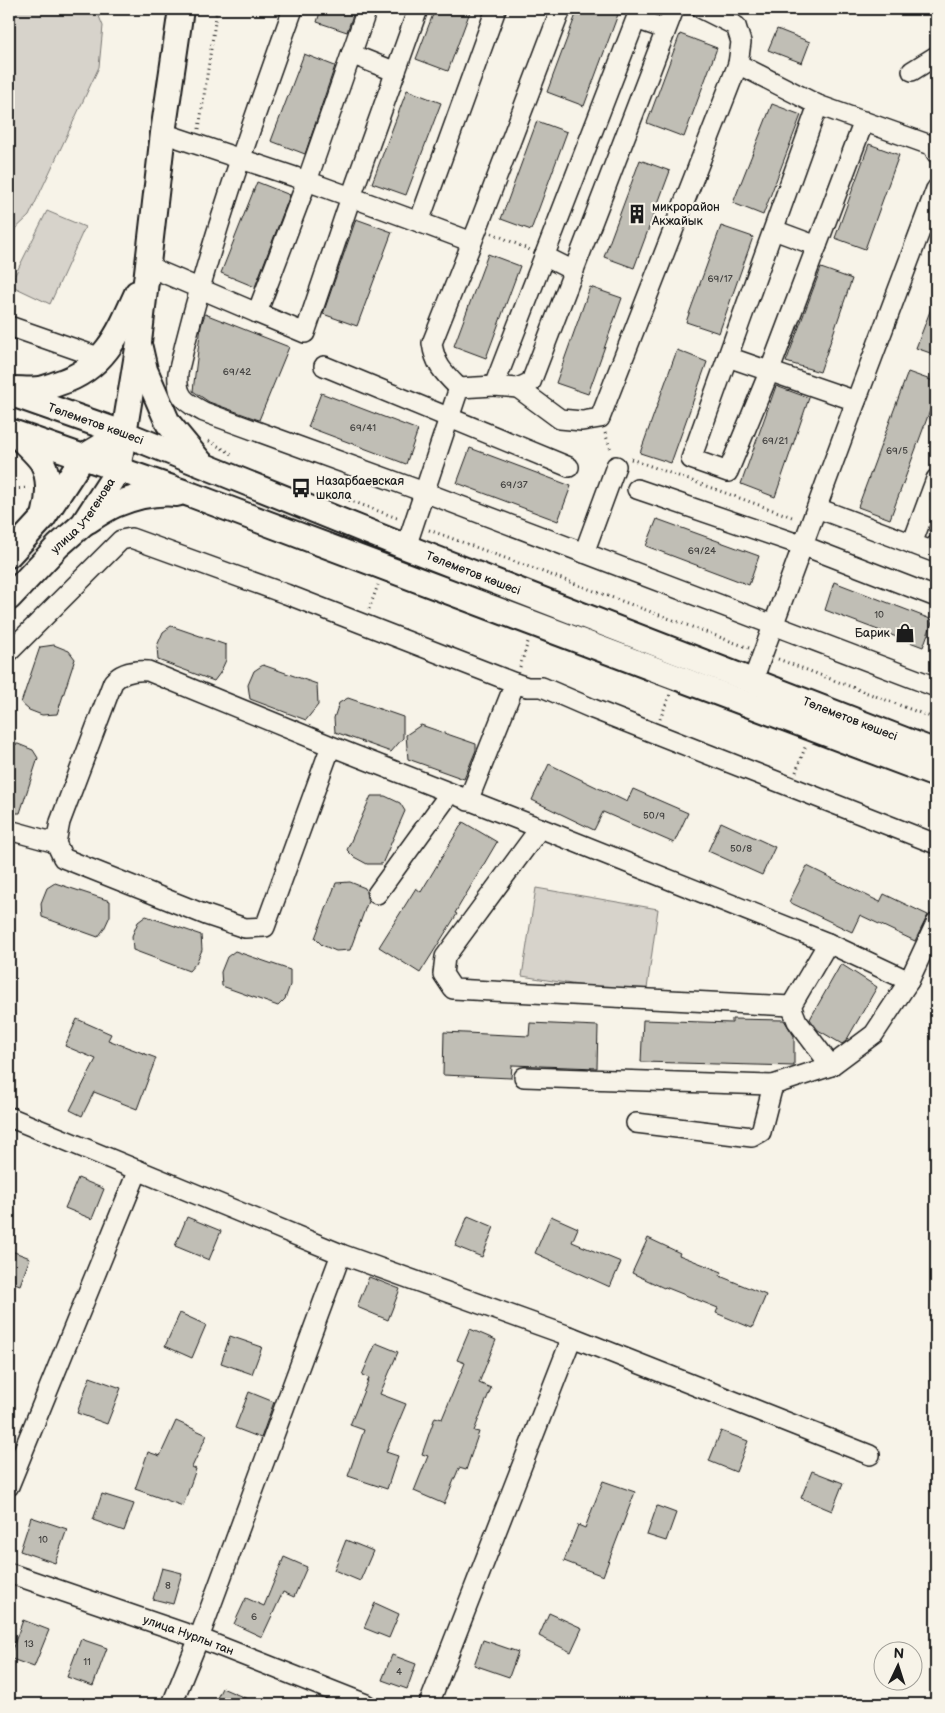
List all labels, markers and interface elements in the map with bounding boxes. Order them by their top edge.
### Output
place label: микрорайон Акжайык [651,200,720,229]
building icon: микрорайон Акжайык [626,203,648,225]
house number: 69/17 [707,273,733,285]
house number: 69/42 [223,366,251,378]
street label: Төлеметов көшесі [46,400,146,448]
house number: 69/41 [350,422,376,434]
house number: 69/21 [762,435,788,447]
house number: 69/5 [886,445,908,457]
place label: Назарбаевская школа [316,474,404,503]
street label: улица Утегенова [47,475,118,557]
bus stop icon: Назарбаевская школа [290,477,312,499]
house number: 69/37 [500,479,528,491]
house number: 69/24 [688,545,716,557]
street label: Төлеметов көшесі [424,548,523,598]
house number: 10 [874,609,884,621]
shop icon: Барик [894,622,916,644]
place label: Барик [855,626,891,641]
street label: Төлеметов көшесі [800,694,900,744]
house number: 50/9 [643,810,665,822]
house number: 50/8 [730,843,752,855]
house number: 10 [38,1534,48,1546]
house number: 8 [165,1580,171,1592]
house number: 6 [251,1611,257,1623]
street label: улица Нурлы тан [141,1612,236,1659]
house number: 13 [24,1638,34,1650]
north arrow [872,1640,922,1690]
text: N [893,1645,905,1662]
house number: 11 [83,1656,91,1668]
house number: 4 [396,1666,402,1678]

